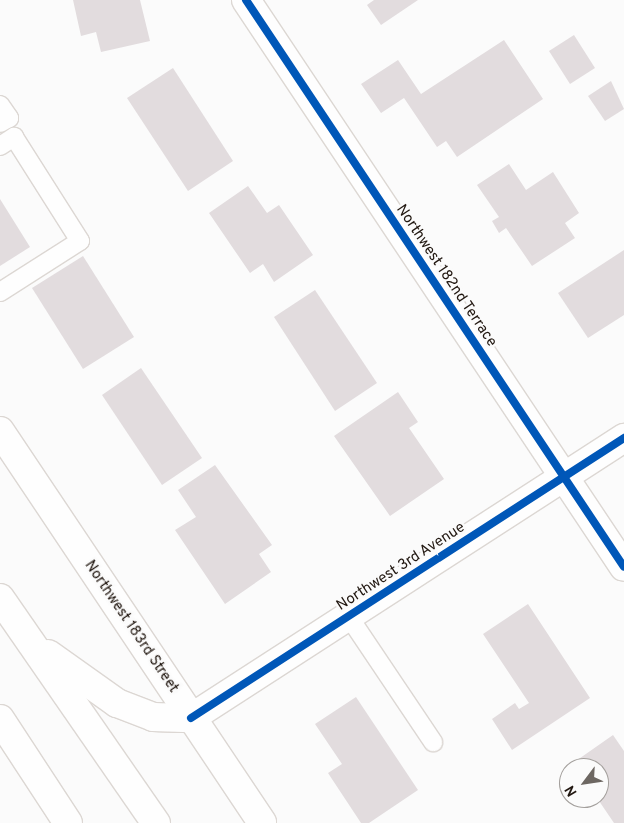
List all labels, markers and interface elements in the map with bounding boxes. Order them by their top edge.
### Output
street label: Northwest 182nd Terrace [392,201,500,351]
street label: Northwest 3rd Avenue [333,519,469,615]
street label: Northwest 183rd Street [80,557,182,697]
north arrow [559,758,609,808]
text: N [562,782,581,799]

